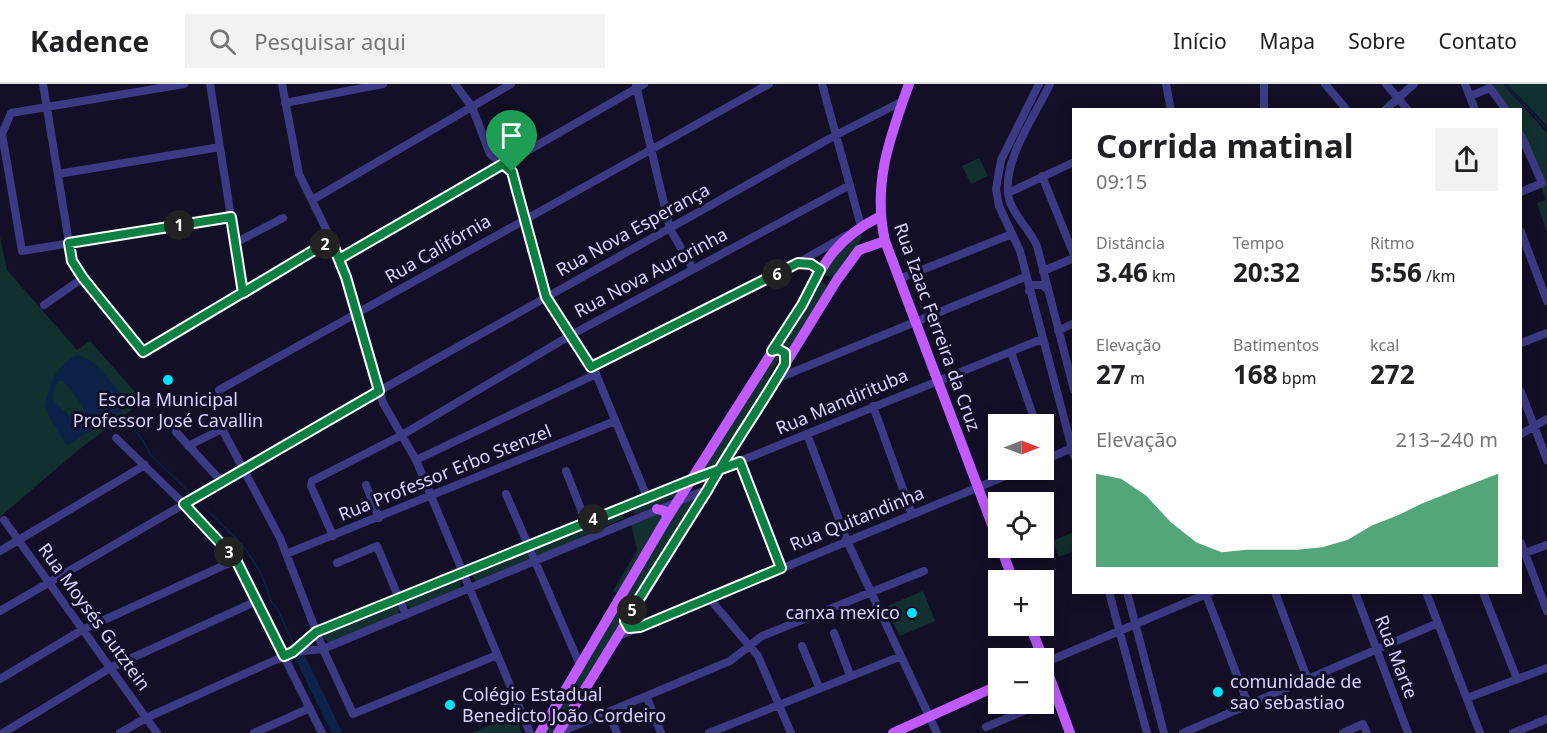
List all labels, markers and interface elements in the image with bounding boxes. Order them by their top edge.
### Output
search box [185,14,605,68]
text: Kadence [30,22,149,60]
icon: search [206,25,239,58]
text: Pesquisar aqui [254,26,406,56]
text: Início [1173,27,1227,55]
text: Mapa [1260,27,1315,55]
text: Sobre [1348,27,1405,55]
text: Contato [1438,27,1517,55]
pin [486,110,537,172]
icon: arrive [495,119,528,152]
text: Corrida matinal [1096,123,1354,168]
button: share [1435,128,1498,191]
text: 09:15 [1096,168,1147,195]
street label: Rua Nova Esperança [551,177,714,281]
street label: Rua Califórnia [380,208,495,288]
pin: 1 [164,210,194,240]
text: 1 [174,214,184,236]
street label: Rua Izaac Ferreira da Cruz [889,219,987,434]
street label: Rua Nova Aurorinha [570,222,731,323]
pin: 2 [310,229,340,259]
text: Distância [1096,232,1165,254]
text: Tempo [1233,232,1284,254]
text: Ritmo [1370,232,1415,254]
text: 2 [320,233,330,255]
text: 3.46 [1096,254,1148,290]
text: 20:32 [1233,254,1300,290]
text: 5:56 [1370,254,1422,290]
pin: 6 [762,259,792,289]
text: 6 [772,263,782,285]
text: km [1148,265,1176,287]
text: /km [1422,265,1456,287]
text: Elevação [1096,334,1161,356]
text: Batimentos [1233,334,1319,356]
text: kcal [1370,334,1399,356]
text: 27 [1096,356,1126,392]
text: 168 [1233,356,1278,392]
text: 272 [1370,356,1415,392]
street label: Rua Mandirituba [772,362,911,440]
text: m [1126,367,1145,389]
text: bpm [1278,367,1316,389]
marker: Escola Municipal Professor José Cavallin [161,373,175,387]
place label: Escola Municipal Professor José Cavallin [73,387,263,432]
north arrow [988,414,1054,480]
map controls [988,414,1054,714]
street label: Rua Professor Erbo Stenzel [335,418,555,526]
text: Elevação [1096,426,1177,453]
text: 213–240 m [1395,426,1498,453]
street label: Rua Quitandinha [786,480,927,556]
button: locate [988,492,1054,558]
pin: 4 [578,504,608,534]
text: 4 [588,508,598,530]
pin: 3 [214,537,244,567]
street label: Rua Moysés Gutztein [33,538,156,695]
text: 3 [224,541,234,563]
button: + [988,570,1054,636]
pin: 5 [617,595,647,625]
text: 5 [627,599,637,621]
place label: canxa mexico [786,600,900,624]
marker: canxa mexico [905,606,919,620]
street label: Rua Marte [1370,611,1424,702]
button: − [988,648,1054,714]
place label: comunidade de sao sebastiao [1230,669,1362,714]
place label: Colégio Estadual Benedicto João Cordeiro [462,682,666,727]
marker: comunidade de sao sebastiao [1211,685,1225,699]
marker: Colégio Estadual Benedicto João Cordeiro [443,698,457,712]

